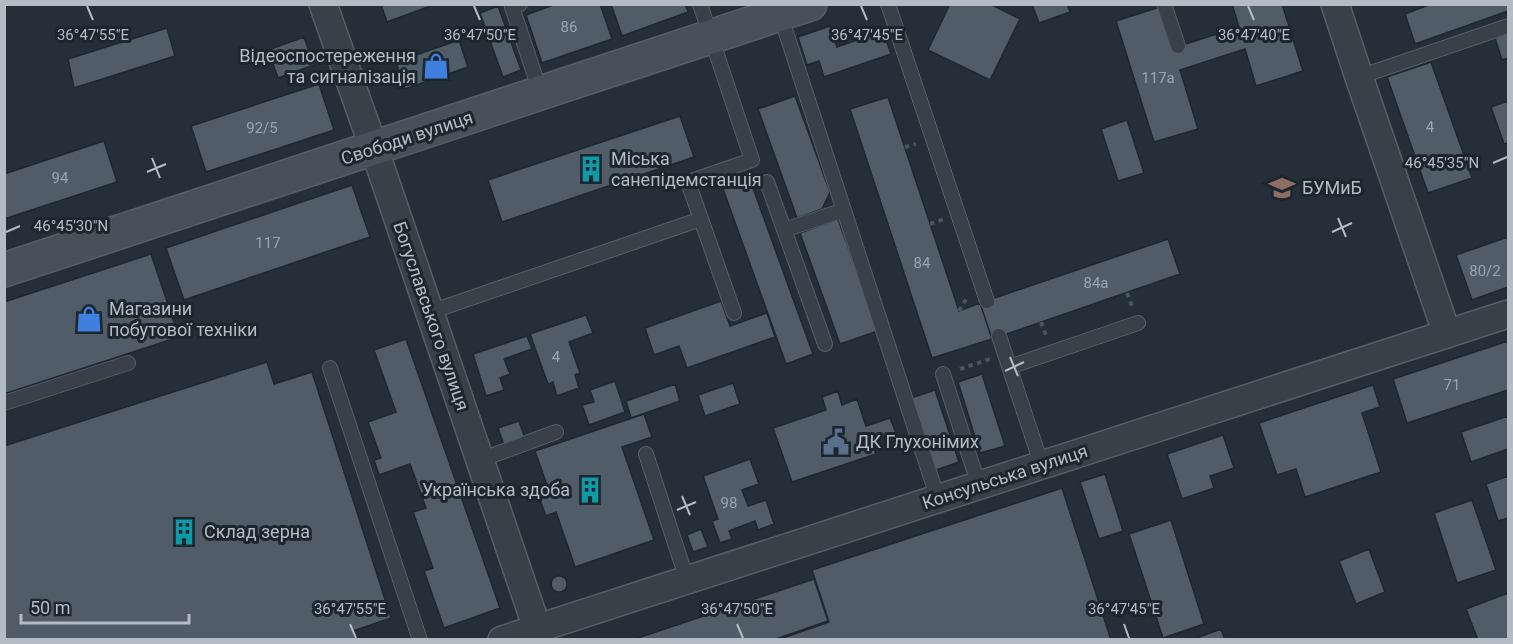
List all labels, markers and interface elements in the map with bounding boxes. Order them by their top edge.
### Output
house number: 86 [561,18,577,36]
text: 36°47'55"E [57,26,130,44]
text: 36°47'50"E [444,26,517,44]
text: 36°47'45"E [831,26,904,44]
text: 36°47'40"E [1218,26,1291,44]
place label: Відеоспостереження та сигналізація [239,45,416,87]
shop icon: Відеоспостереження та сигналізація [421,51,451,81]
house number: 117а [1141,69,1175,87]
street label: Свободи вулиця [338,106,475,169]
house number: 4 [1426,118,1435,136]
house number: 92/5 [246,119,278,137]
place label: Міська санепідемстанція [611,148,762,190]
building icon: Міська санепідемстанція [576,154,606,184]
text: 46°45'35"N [1405,154,1479,172]
house number: 94 [52,169,69,187]
school or university icon: БУМиБ [1267,173,1297,203]
place label: БУМиБ [1302,177,1362,198]
text: 46°45'30"N [34,217,108,235]
street label: Богуславського вулиця [389,219,474,413]
house number: 117 [255,234,281,252]
house number: 84 [914,254,931,272]
house number: 80/2 [1469,262,1501,280]
house number: 84а [1083,274,1109,292]
place label: Магазини побутової техніки [109,298,257,340]
shop icon: Магазини побутової техніки [74,304,104,334]
house number: 4 [552,348,561,366]
house number: 71 [1444,376,1460,394]
public building icon: ДК Глухонімих [821,427,851,457]
place label: ДК Глухонімих [856,431,979,452]
street label: Консульська вулиця [919,440,1090,513]
building icon: Українська здоба [575,475,605,505]
place label: Українська здоба [422,479,570,500]
house number: 98 [721,494,737,512]
building icon: Склад зерна [169,517,199,547]
place label: Склад зерна [204,521,310,542]
scale bar [21,587,189,625]
text: 50 m [30,597,70,618]
text: 36°47'55"E [314,600,387,618]
text: 36°47'50"E [701,600,774,618]
text: 36°47'45"E [1088,600,1161,618]

